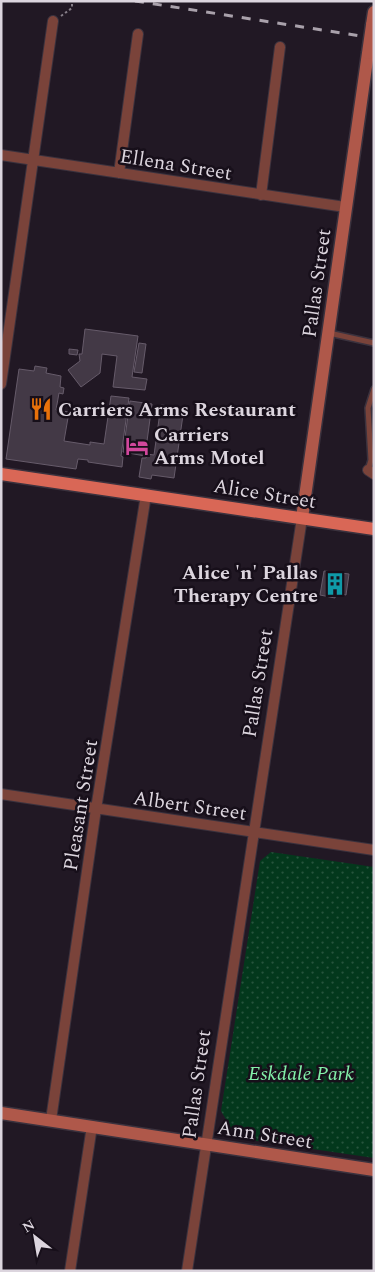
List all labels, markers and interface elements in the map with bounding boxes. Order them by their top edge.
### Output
street label: Ellena Street [118,141,234,189]
street label: Pallas Street [295,227,339,340]
place label: Carriers Arms Restaurant [58,395,296,425]
restaurant icon: Carriers Arms Restaurant [28,396,54,422]
place label: Carriers Arms Motel [154,420,265,473]
hotel icon: Carriers Arms Motel [124,433,150,459]
street label: Alice Street [211,471,318,517]
place label: Alice 'n' Pallas Therapy Centre [174,558,318,611]
building icon: Alice 'n' Pallas Therapy Centre [322,571,348,597]
street label: Pallas Street [235,627,281,740]
street label: Pleasant Street [56,737,106,873]
street label: Albert Street [131,783,248,829]
street label: Pallas Street [175,1028,219,1141]
park label: Eskdale Park [248,1059,355,1089]
street label: Ann Street [215,1113,314,1157]
north arrow [10,1212,60,1262]
text: N [18,1214,39,1238]

